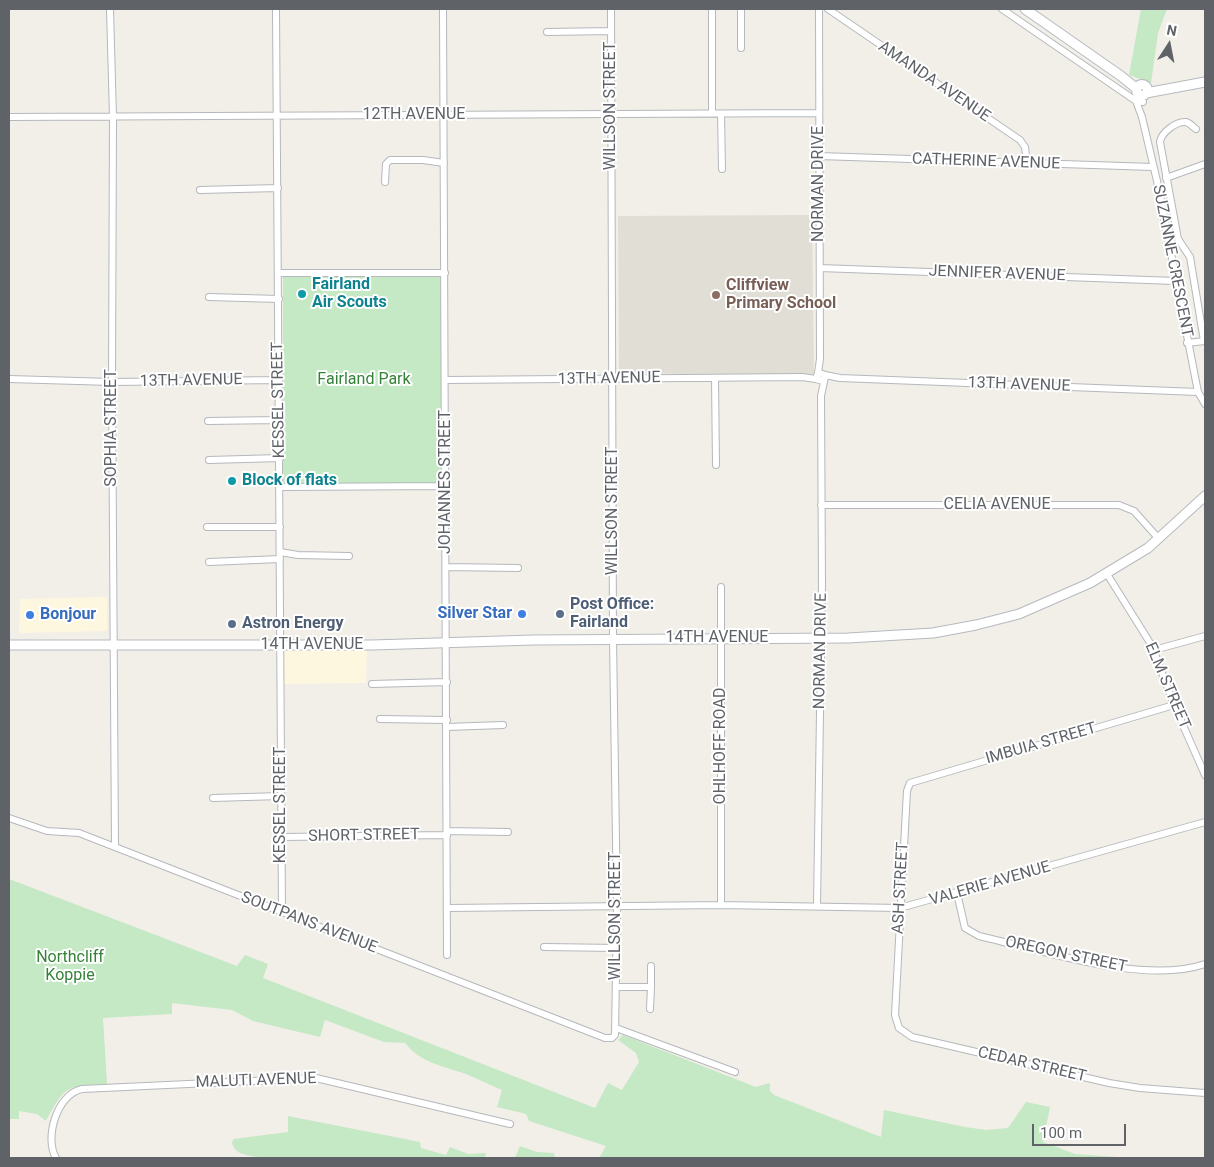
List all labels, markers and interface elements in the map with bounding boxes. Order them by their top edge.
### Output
north arrow [1144,20,1194,70]
text: N [1165,21,1178,39]
street label: AMANDA AVENUE [874,37,994,127]
street label: WILLSON STREET [601,42,621,170]
street label: 12TH AVENUE [363,105,465,125]
street label: NORMAN DRIVE [809,126,829,242]
street label: CATHERINE AVENUE [911,150,1061,174]
street label: SUZANNE CRESCENT [1148,183,1196,339]
street label: JENNIFER AVENUE [928,262,1066,286]
place label: Fairland Air Scouts [312,275,387,313]
place label: Cliffview Primary School [726,276,836,314]
marker: Fairland Air Scouts [296,288,308,300]
marker: Cliffview Primary School [710,289,722,301]
street label: KESSEL STREET [268,342,290,458]
street label: SOPHIA STREET [102,369,122,487]
street label: 13TH AVENUE [557,369,661,389]
park label: Fairland Park [317,370,411,390]
street label: 13TH AVENUE [139,371,243,391]
street label: 13TH AVENUE [967,374,1071,396]
street label: JOHANNES STREET [436,410,456,554]
street label: WILLSON STREET [603,447,623,575]
place label: Block of flats [242,471,337,491]
marker: Block of flats [226,475,238,487]
street label: CELIA AVENUE [944,495,1050,515]
street label: NORMAN DRIVE [810,593,832,709]
place label: Post Office: Fairland [570,595,654,633]
place label: Silver Star [438,604,512,624]
place label: Bonjour [40,605,96,625]
marker: Silver Star [516,608,528,620]
marker: Post Office: Fairland [554,608,566,620]
marker: Bonjour [24,609,36,621]
place label: Astron Energy [242,614,343,634]
marker: Astron Energy [226,618,238,630]
street label: 14TH AVENUE [666,628,768,648]
street label: 14TH AVENUE [261,635,363,655]
street label: ELM STREET [1140,640,1194,732]
street label: OHLHOFF ROAD [711,688,731,804]
street label: IMBUIA STREET [983,719,1099,769]
street label: KESSEL STREET [271,747,291,863]
street label: SHORT STREET [308,825,420,847]
street label: ASH STREET [889,842,913,934]
street label: WILLSON STREET [606,852,626,980]
street label: VALERIE AVENUE [927,858,1053,910]
street label: SOUTPANS AVENUE [238,888,380,958]
street label: OREGON STREET [1003,933,1129,977]
park label: Northcliff Koppie [36,948,104,986]
street label: CEDAR STREET [976,1043,1088,1087]
street label: MALUTI AVENUE [195,1069,317,1093]
scale bar [1034,1114,1128,1146]
text: 100 m [1040,1124,1082,1142]

